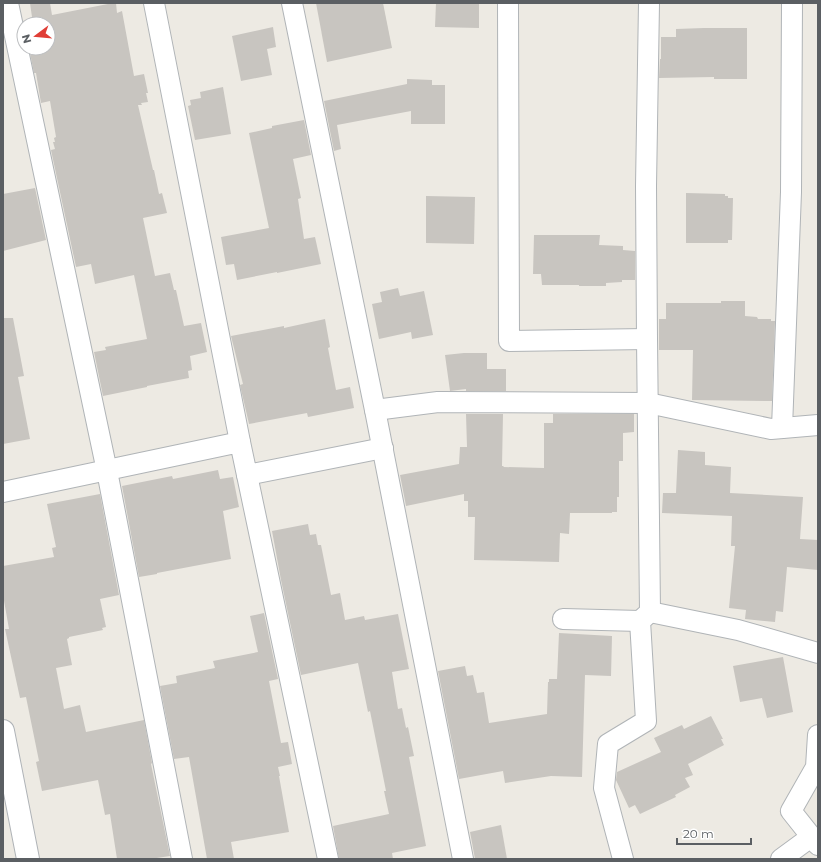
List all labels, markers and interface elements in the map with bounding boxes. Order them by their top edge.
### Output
north arrow [16,16,56,56]
text: N [18,33,34,45]
scale bar [677,820,751,846]
text: 20 m [683,826,714,841]

